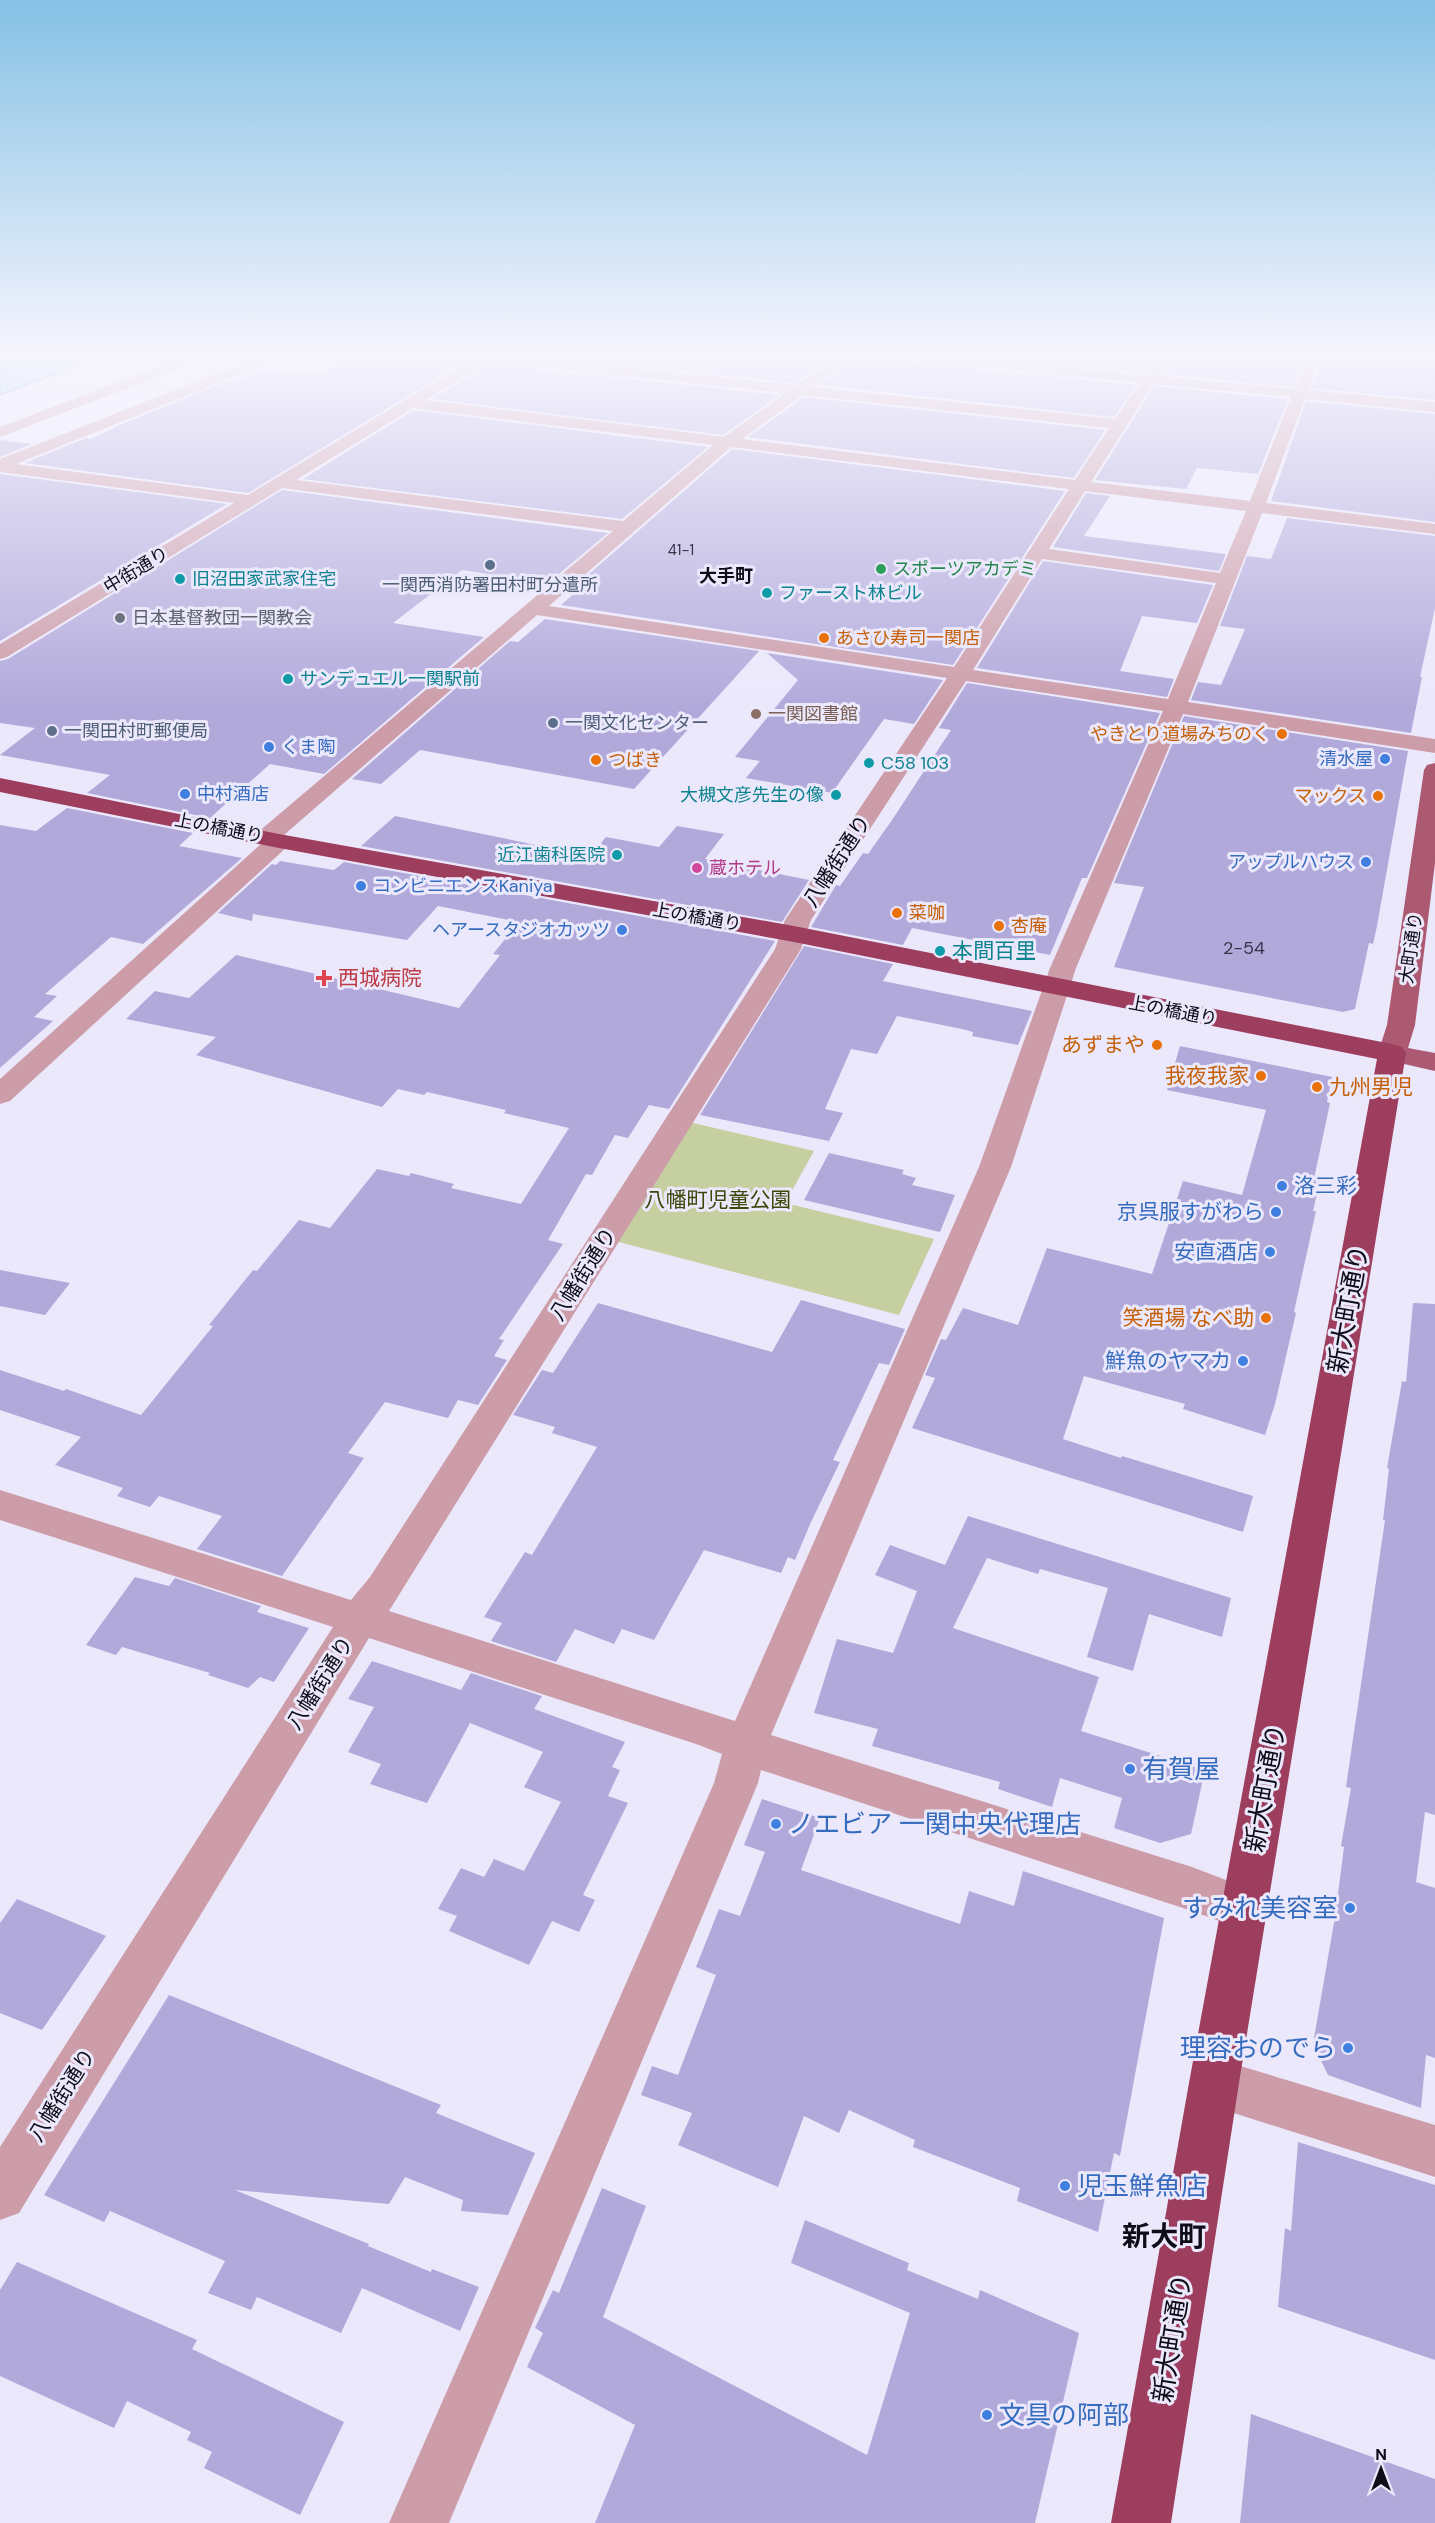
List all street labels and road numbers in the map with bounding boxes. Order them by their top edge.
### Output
street label: 中街通り [99,541,173,599]
street label: 上の橋通り [173,808,265,848]
street label: 八幡街通り [797,809,877,913]
street label: 上の橋通り [651,897,743,937]
street label: 大町通り [1394,911,1428,985]
street label: 上の橋通り [1127,991,1219,1031]
street label: 八幡街通り [543,1222,623,1326]
street label: 新大町通り [1320,1242,1376,1376]
street label: 八幡街通り [280,1631,360,1735]
street label: 新大町通り [1237,1721,1293,1855]
street label: 八幡街通り [22,2043,102,2147]
street label: 新大町通り [1145,2271,1199,2405]

